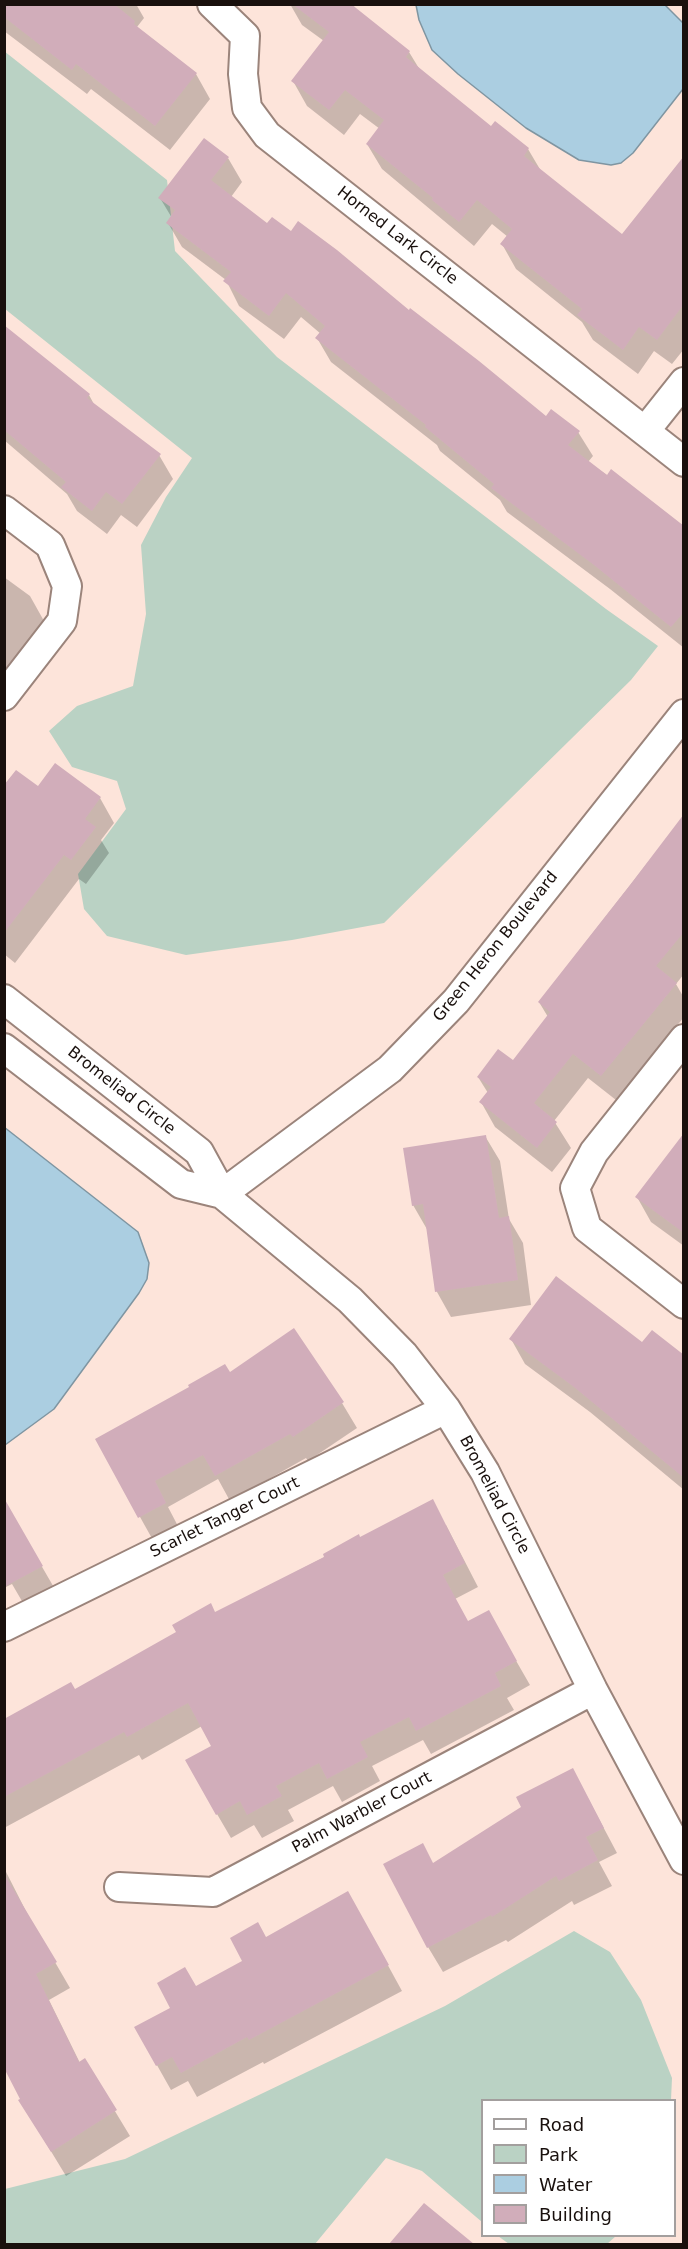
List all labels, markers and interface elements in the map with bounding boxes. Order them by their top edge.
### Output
street label: Horned Lark Circle [333,183,461,289]
street label: Green Heron Boulevard [430,868,562,1026]
street label: Bromeliad Circle [63,1043,179,1139]
street label: Bromeliad Circle [455,1433,533,1557]
street label: Scarlet Tanger Court [147,1473,303,1563]
street label: Palm Warbler Court [289,1768,435,1858]
legend [481,2099,676,2237]
text: Road [539,2114,584,2135]
text: Park [539,2144,578,2165]
text: Water [539,2174,592,2195]
text: Building [539,2204,612,2225]

